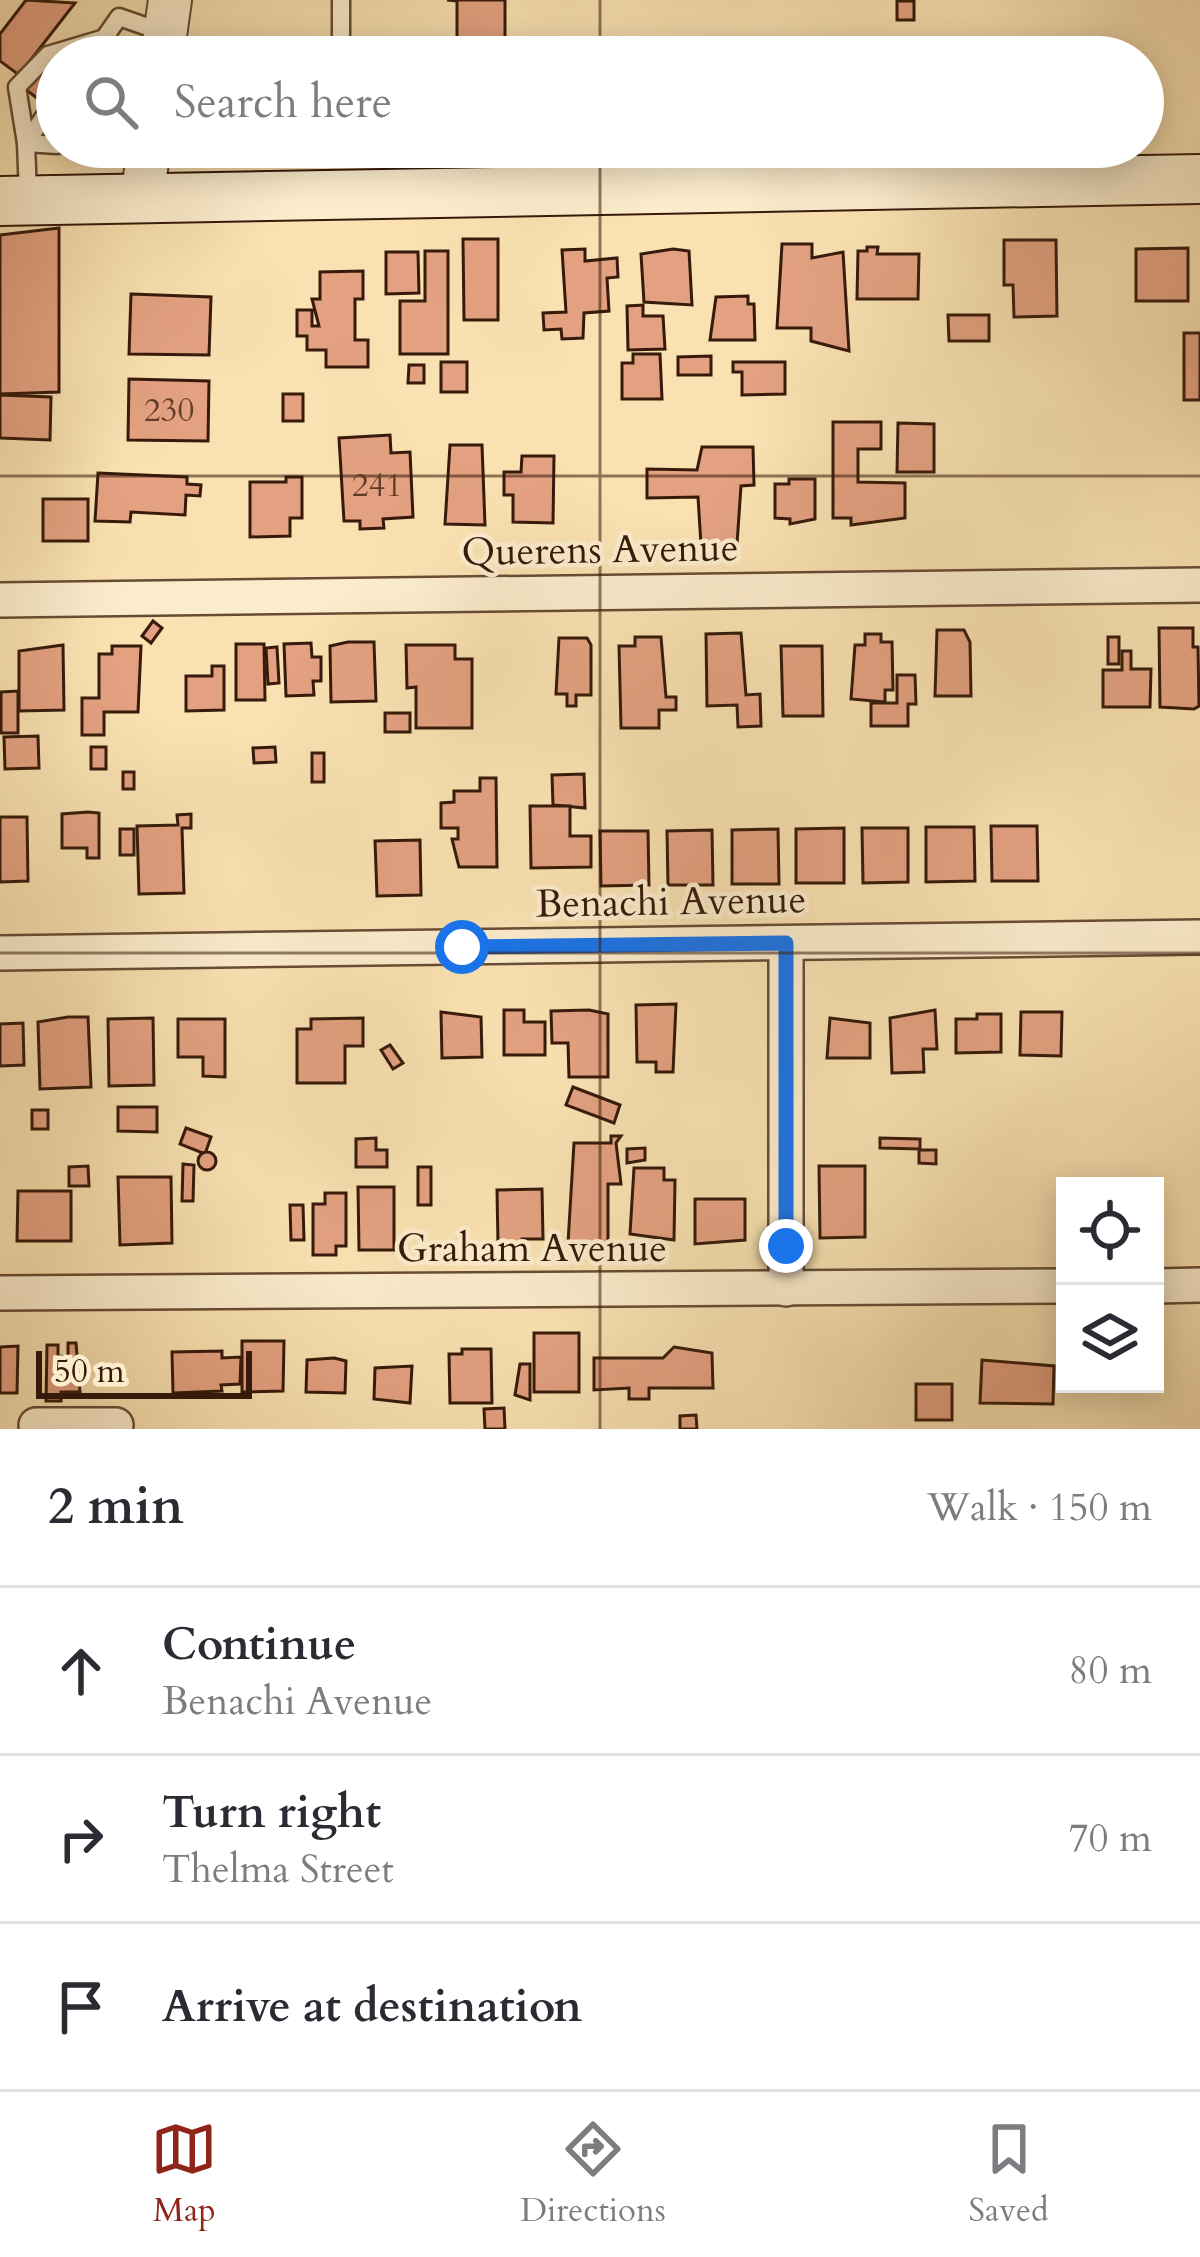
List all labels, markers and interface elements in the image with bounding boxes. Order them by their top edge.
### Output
search box [36,36,1164,168]
icon: search [78,69,144,135]
text: Search here [174,72,392,133]
house number: 230 [144,388,194,433]
house number: 241 [352,463,402,508]
street label: Querens Avenue [461,521,739,579]
street label: Benachi Avenue [535,873,807,931]
route start [435,920,489,974]
map controls [1056,1177,1164,1393]
button: locate [1056,1177,1164,1285]
route end [759,1219,813,1273]
street label: Graham Avenue [397,1222,667,1275]
button: layers [1056,1285,1164,1393]
scale bar [36,1345,252,1398]
text: 50 m [54,1349,125,1394]
text: 2 min [48,1472,184,1542]
text: Walk · 150 m [927,1481,1152,1534]
text: Continue [162,1614,356,1675]
icon: ahead [48,1638,114,1704]
text: 80 m [1069,1644,1152,1697]
text: Benachi Avenue [162,1675,432,1728]
text: Turn right [162,1782,381,1843]
icon: right [48,1806,114,1872]
text: 70 m [1069,1812,1152,1865]
text: Thelma Street [162,1843,394,1896]
icon: arrive [48,1974,114,2040]
text: Arrive at destination [162,1976,582,2037]
tab: Map [151,2116,217,2233]
tab: Directions [520,2116,666,2233]
tab: Saved [969,2116,1049,2233]

